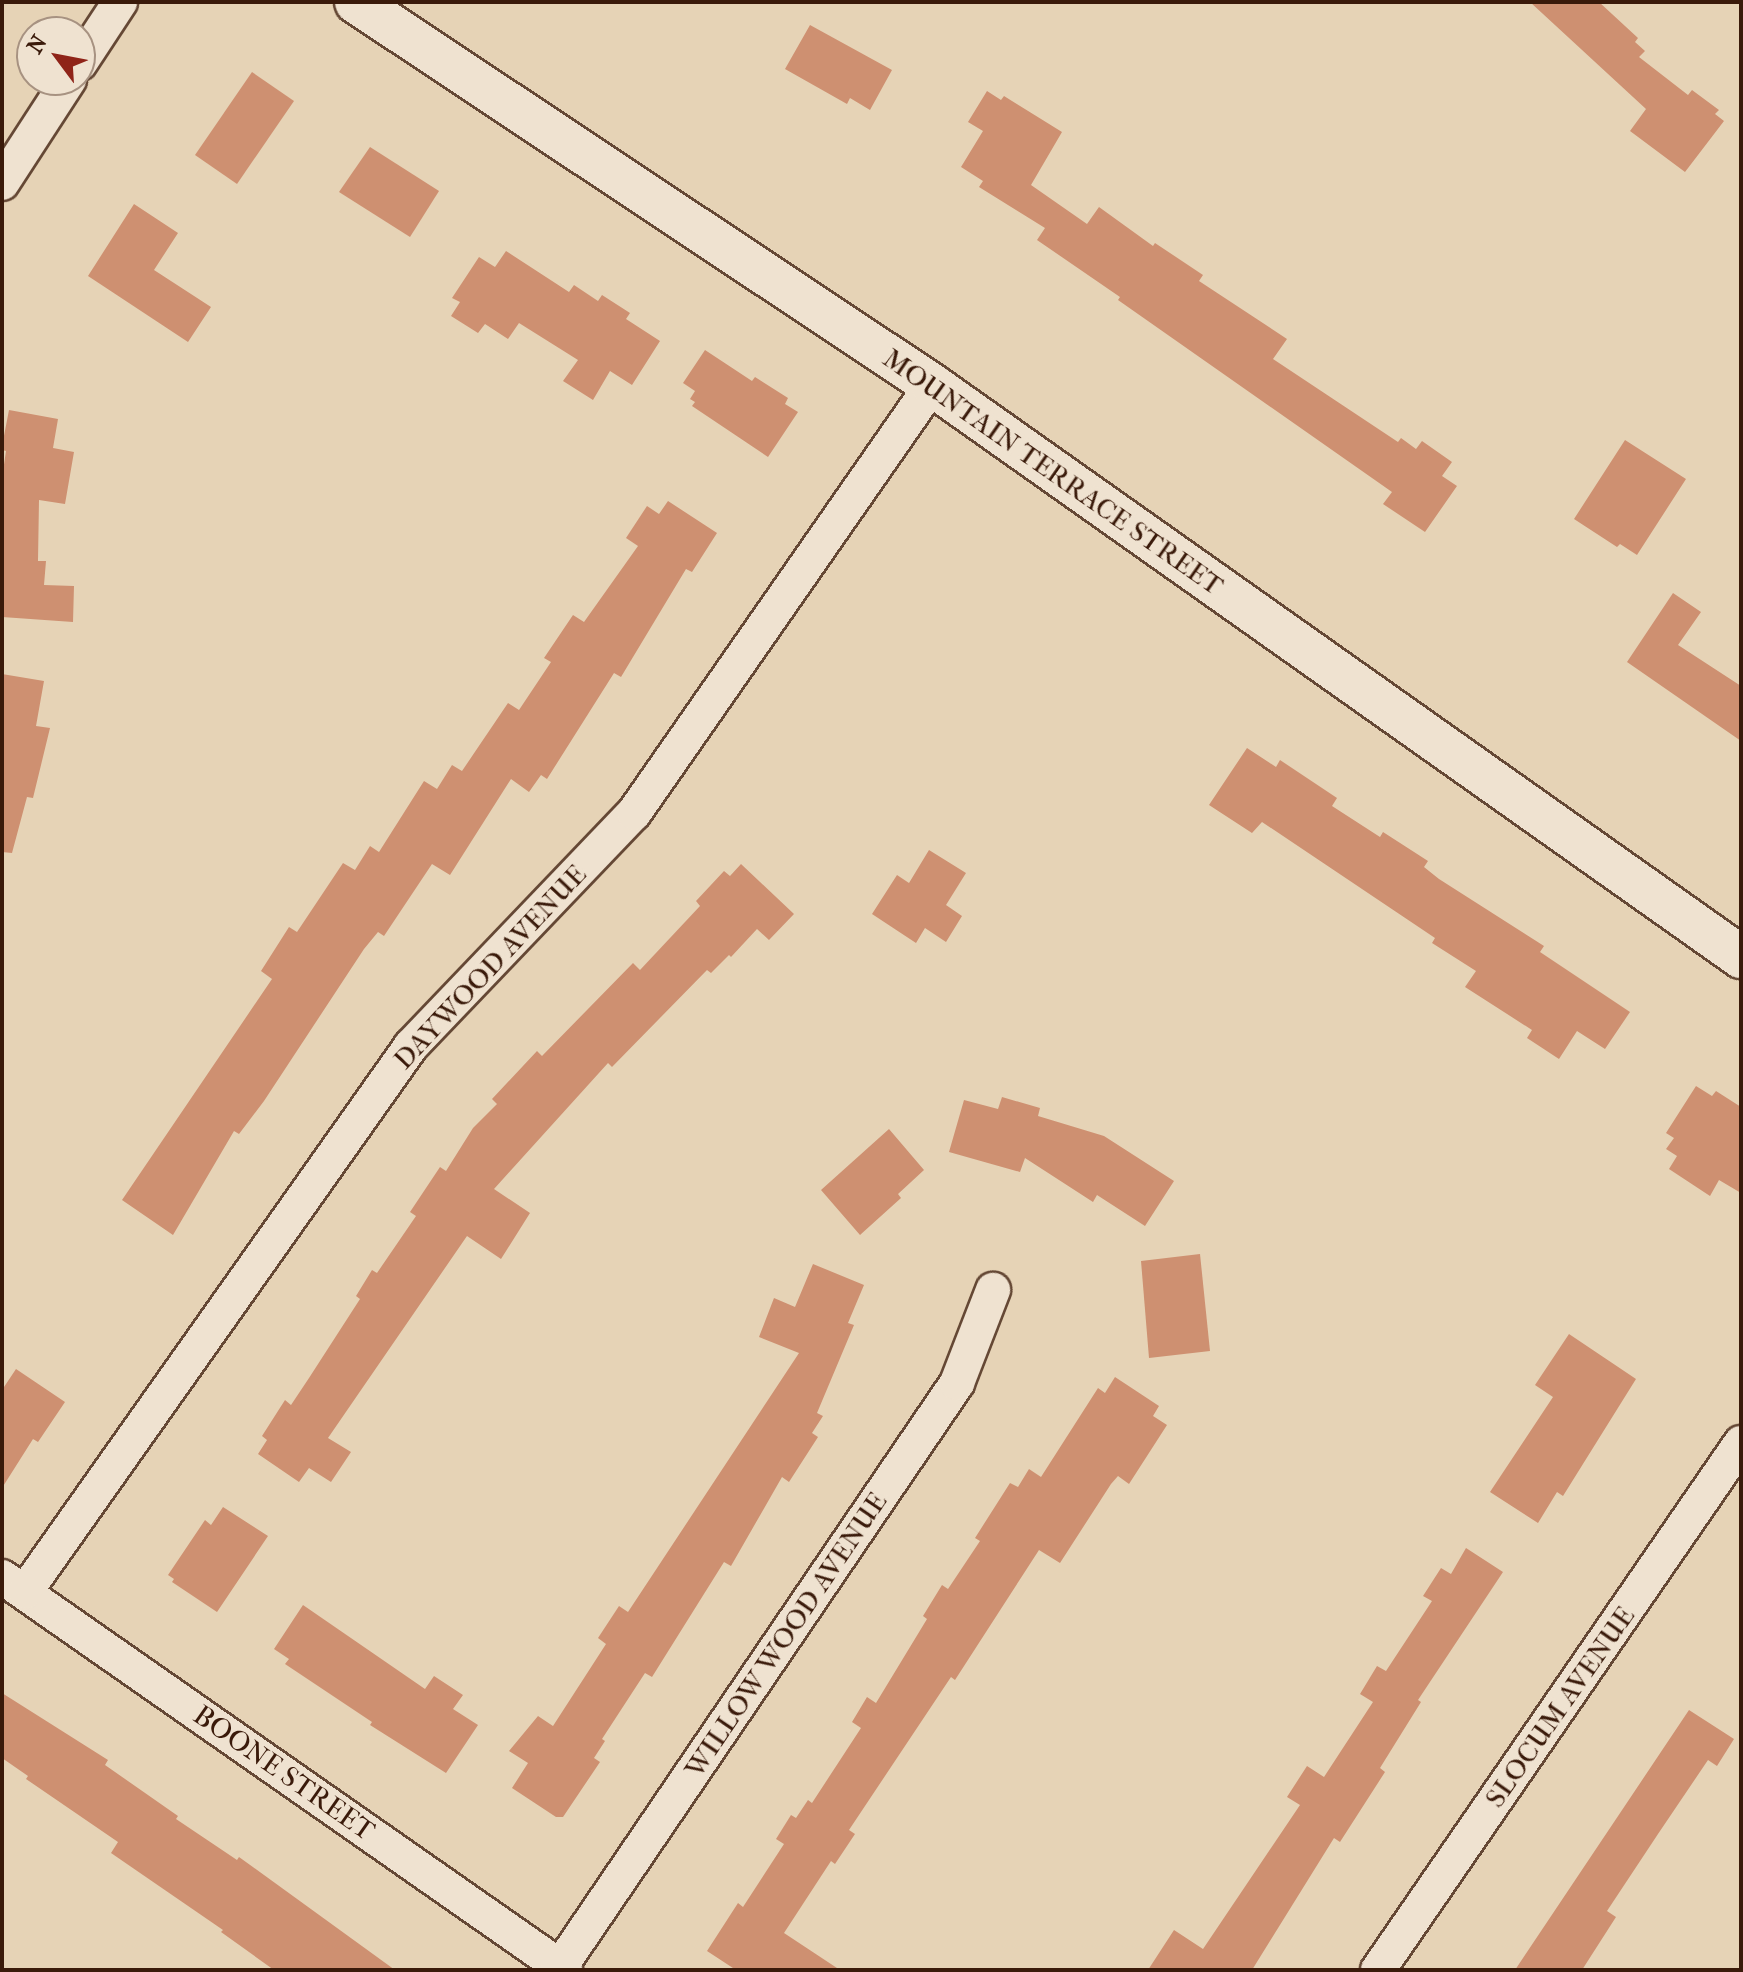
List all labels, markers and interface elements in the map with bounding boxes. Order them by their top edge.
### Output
north arrow [16,16,96,96]
text: N [22,30,53,58]
street label: MOUNTAIN TERRACE STREET [877,341,1229,603]
street label: DAYWOOD AVENUE [387,858,593,1076]
street label: WILLOW WOOD AVENUE [678,1486,894,1784]
street label: SLOCUM AVENUE [1478,1600,1642,1814]
street label: BOONE STREET [187,1698,381,1848]

